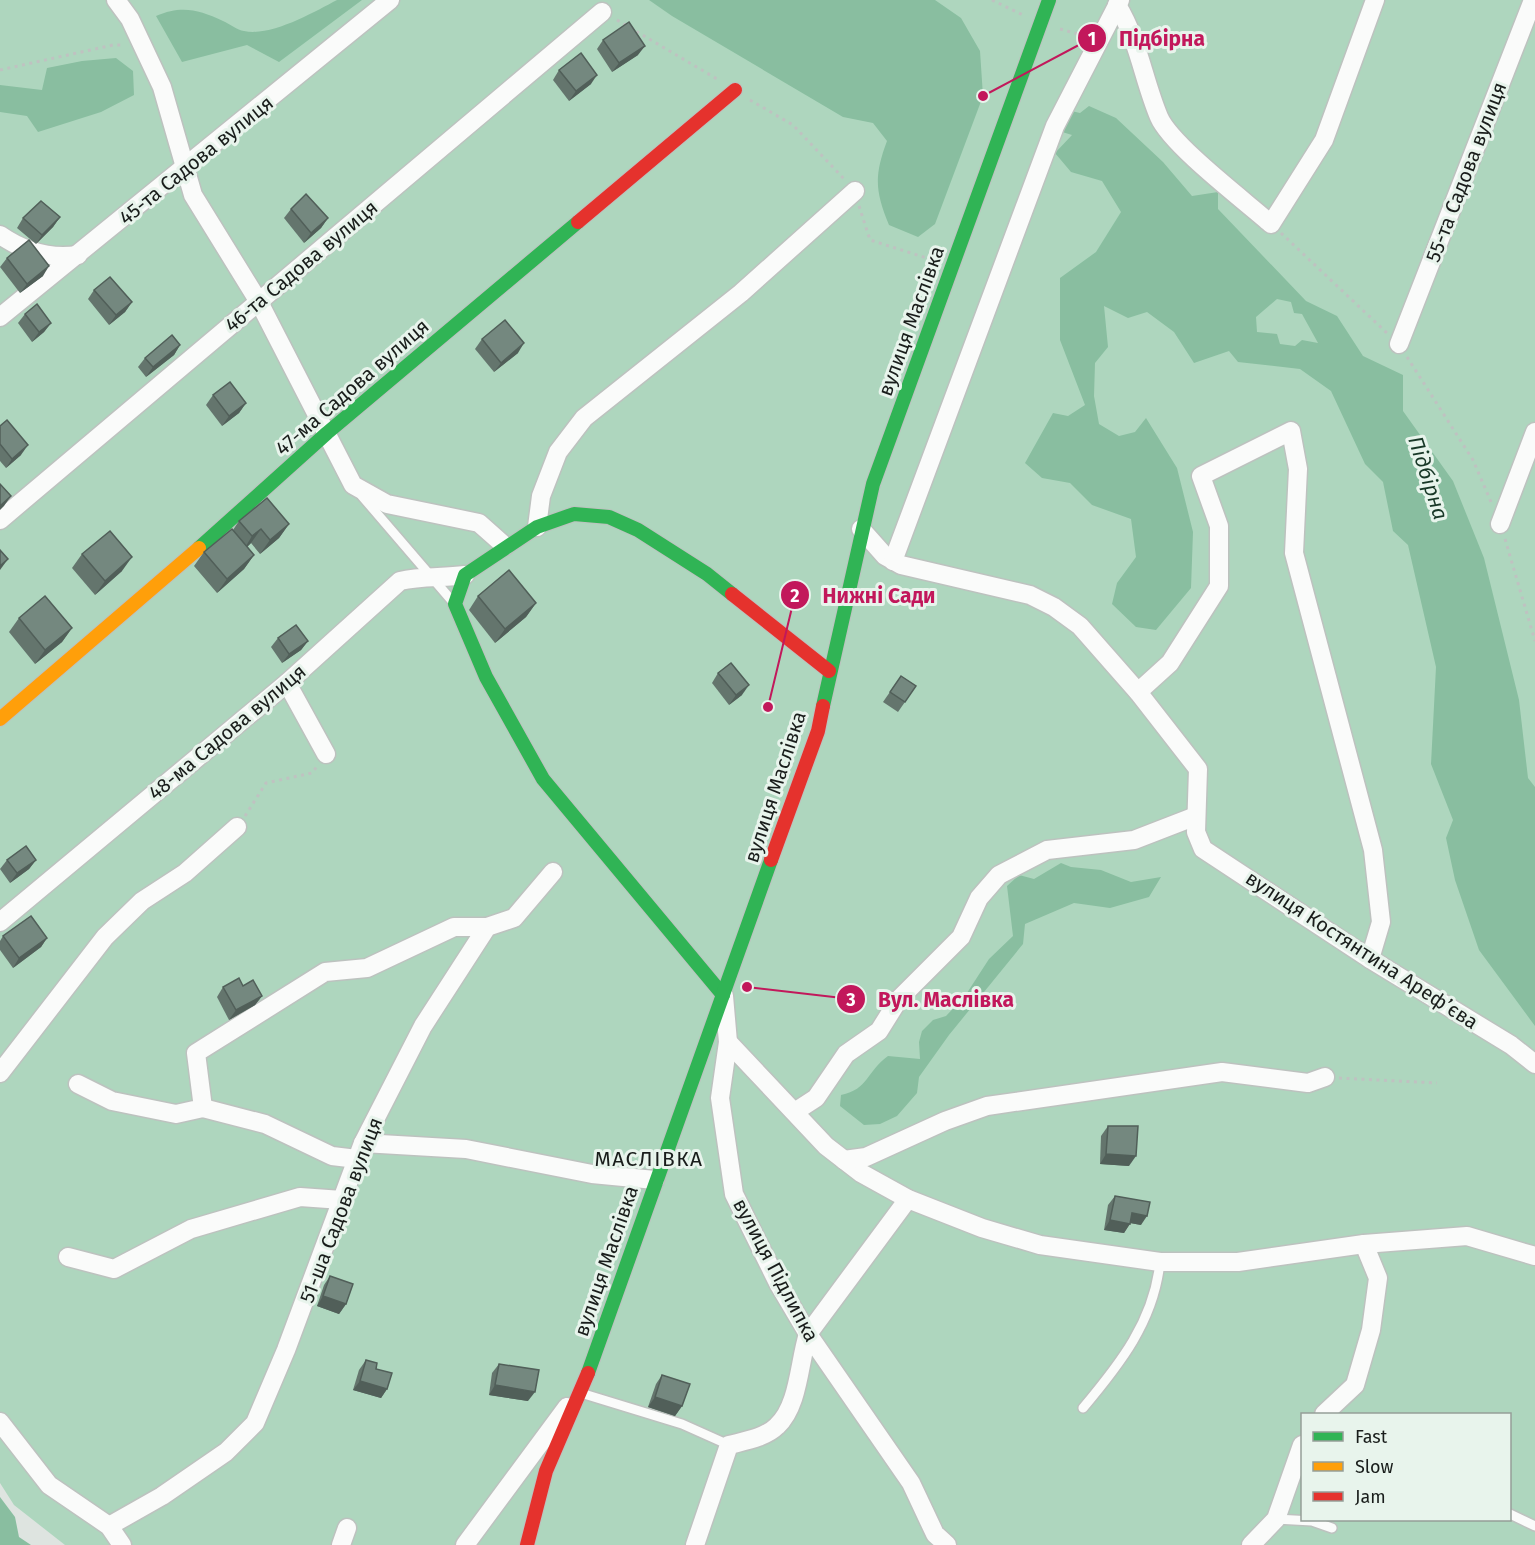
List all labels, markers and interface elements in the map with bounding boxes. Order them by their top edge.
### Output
callout: Підбірна [1077,19,1217,58]
text: Підбірна [1119,26,1205,52]
text: 1 [1088,28,1096,50]
street label: 55-та Садова вулиця [1421,79,1511,265]
street label: 45-та Садова вулиця [114,90,278,230]
street label: 46-та Садова вулиця [220,195,382,337]
street label: вулиця Маслівка [873,243,949,399]
street label: 47-ма Садова вулиця [270,314,434,460]
water label: Підбірна [1402,433,1454,523]
callout: Нижні Сади [780,576,947,615]
text: Нижні Сади [823,583,935,609]
text: 2 [790,585,800,607]
street label: 48-ма Садова вулиця [143,659,311,805]
street label: вулиця Маслівка [739,708,811,866]
street label: вулиця Костянтина Арефʼєва [1241,866,1483,1034]
callout: Вул. Маслівка [836,980,1026,1019]
text: Вул. Маслівка [878,987,1014,1013]
text: 3 [845,989,856,1011]
street label: 51-ша Садова вулиця [295,1114,387,1306]
district label: МАСЛІВКА [594,1146,704,1172]
street label: вулиця Маслівка [569,1183,643,1339]
street label: вулиця Підлипка [728,1194,824,1346]
legend [1301,1413,1511,1521]
text: Fast [1355,1426,1388,1448]
text: Slow [1355,1456,1394,1478]
text: Jam [1355,1486,1386,1508]

